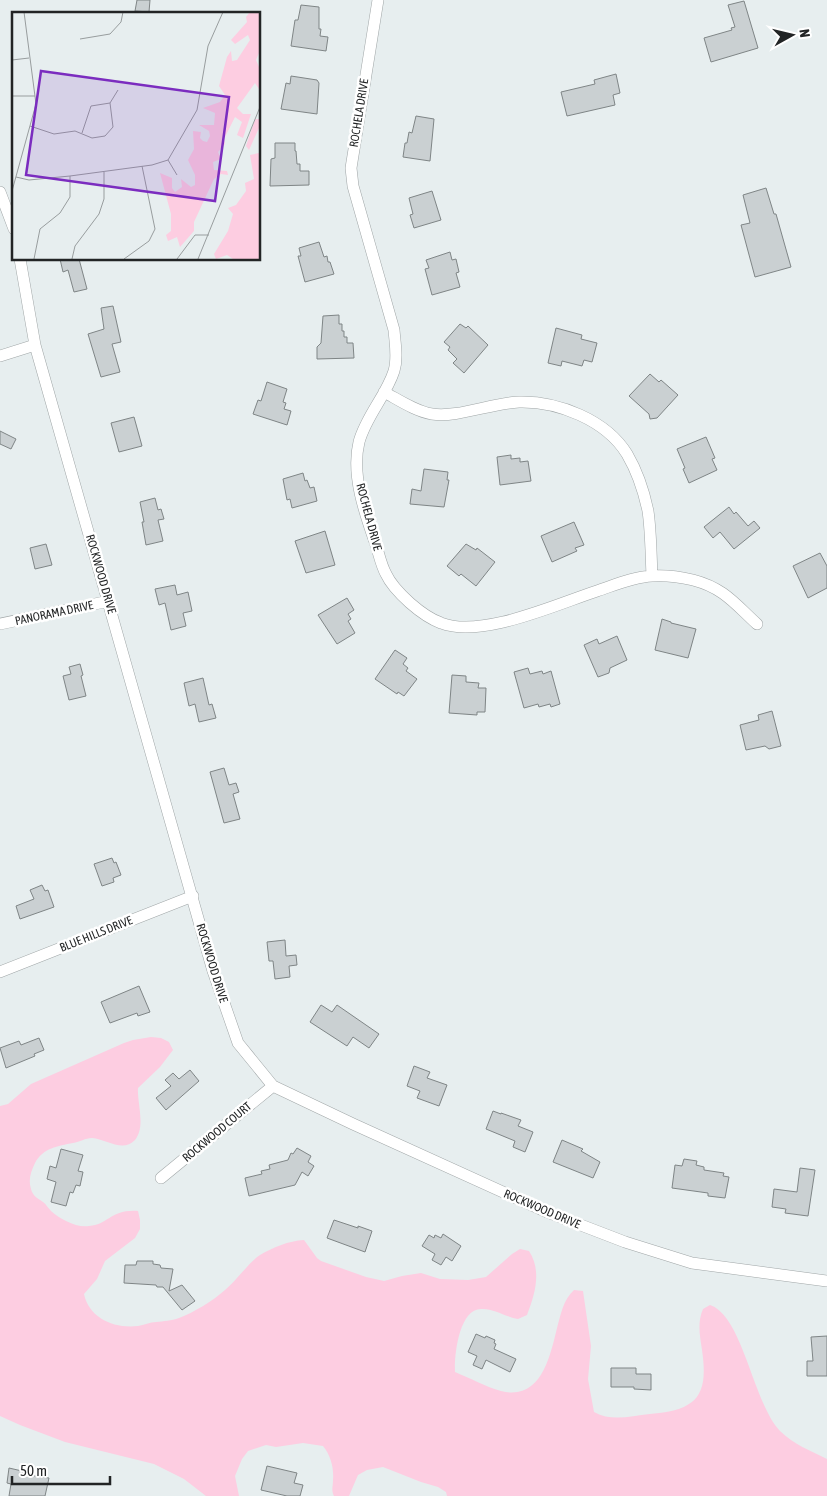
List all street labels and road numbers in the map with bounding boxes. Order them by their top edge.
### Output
street label: ROCHELA DRIVE [347,78,371,148]
street label: ROCHELA DRIVE [353,482,385,552]
street label: ROCKWOOD DRIVE [83,533,119,615]
street label: PANORAMA DRIVE [14,598,94,628]
street label: BLUE HILLS DRIVE [58,913,134,955]
street label: ROCKWOOD DRIVE [193,922,231,1004]
street label: ROCKWOOD COURT [180,1099,255,1165]
street label: ROCKWOOD DRIVE [502,1187,582,1231]

